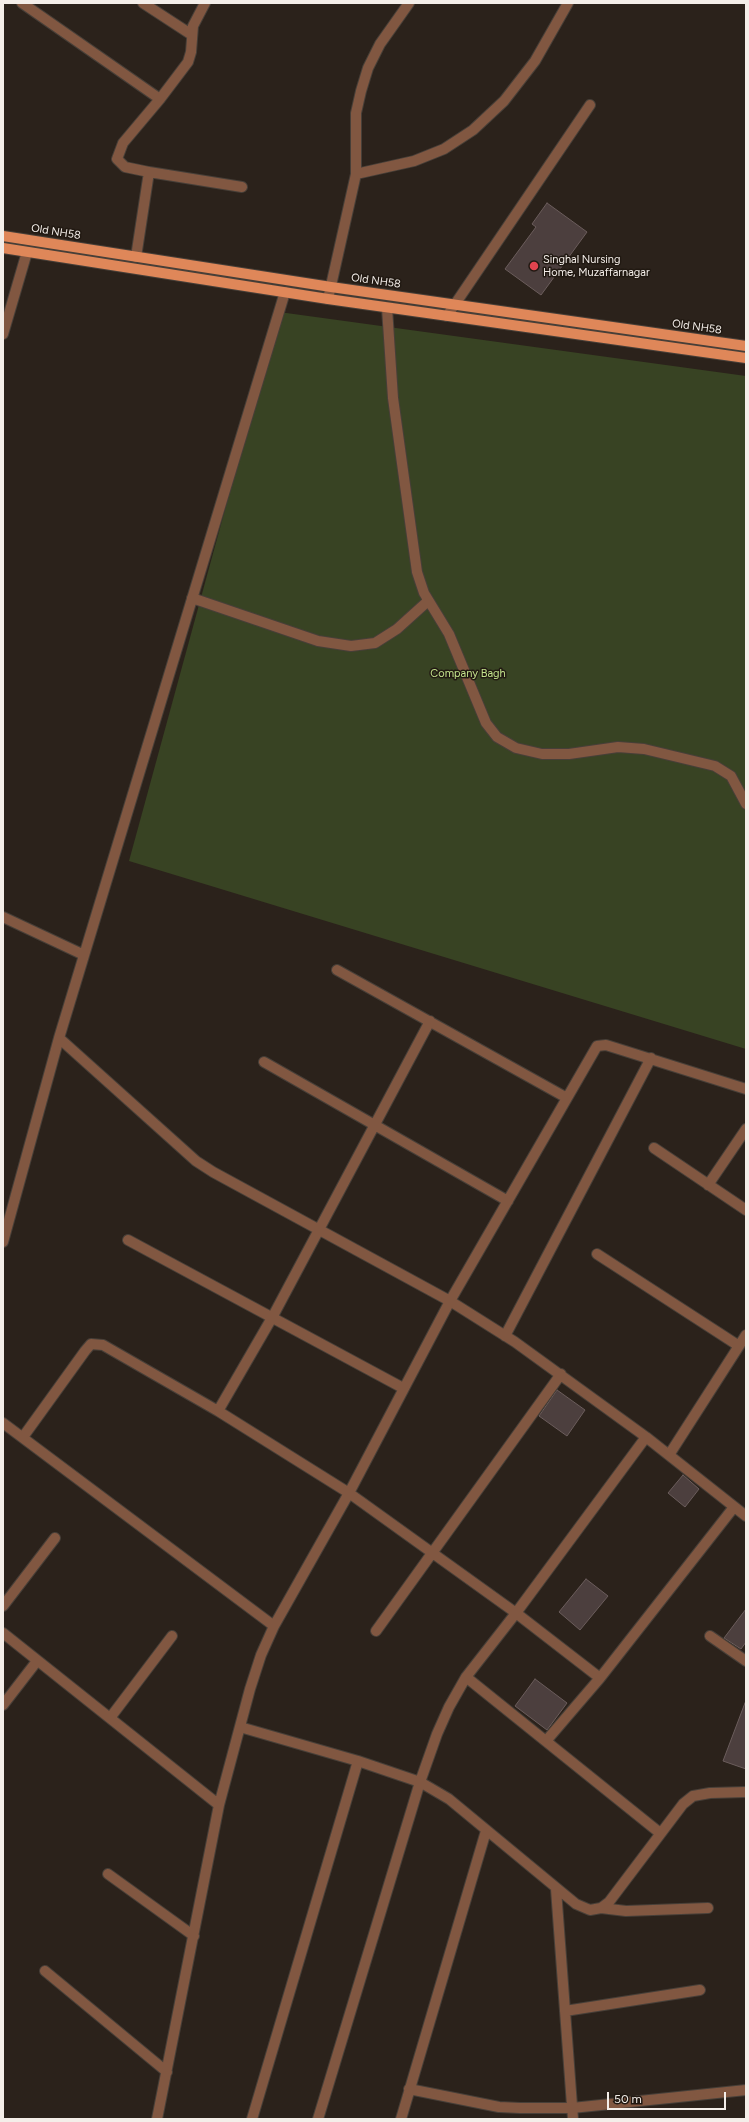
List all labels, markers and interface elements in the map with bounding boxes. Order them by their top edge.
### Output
street label: Old NH58 [30,222,82,242]
place label: Singhal Nursing Home, Muzaffarnagar [543,253,650,279]
marker: Singhal Nursing Home, Muzaffarnagar [528,260,540,272]
street label: Old NH58 [350,271,402,291]
street label: Old NH58 [671,317,723,337]
park label: Company Bagh [430,667,506,681]
scale bar [609,2084,728,2110]
text: 50 m [614,2092,642,2106]

